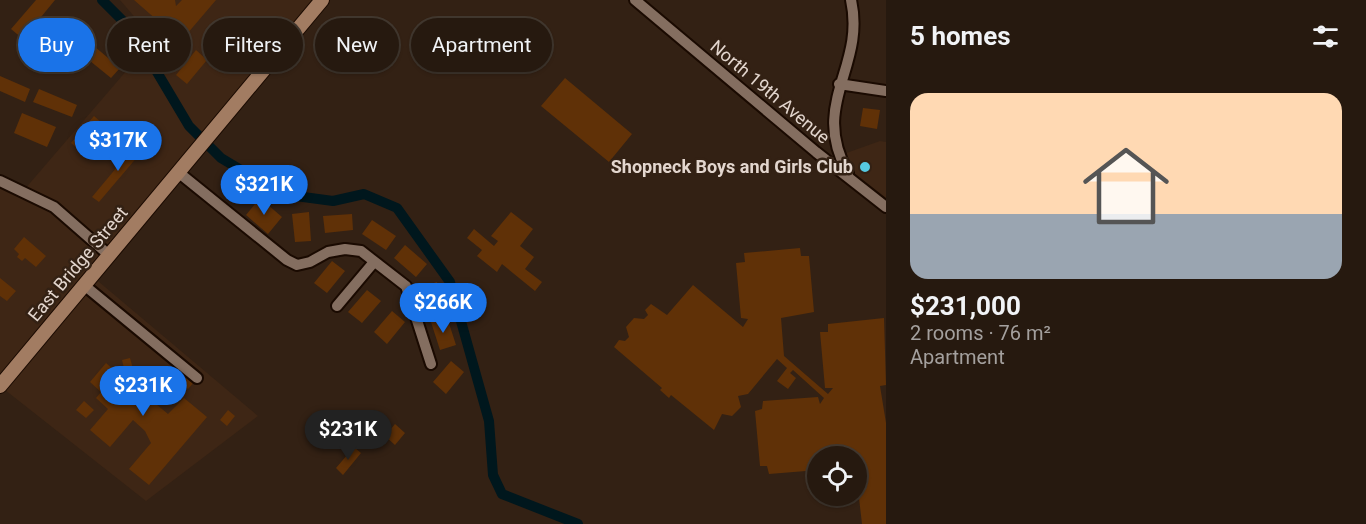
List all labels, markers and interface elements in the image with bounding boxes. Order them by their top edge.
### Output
chip: Buy [18,18,95,72]
chip: Rent [107,18,191,72]
chip: Filters [203,18,303,72]
chip: New [315,18,399,72]
chip: Apartment [411,18,552,72]
icon: filters [1309,20,1342,53]
text: 5 homes [910,21,1011,51]
street label: North 19th Avenue [706,36,834,148]
pin: $317K [76,121,160,172]
text: $317K [89,128,147,152]
icon: home [1072,132,1180,240]
place label: Shopneck Boys and Girls Club [611,156,853,177]
marker: Shopneck Boys and Girls Club [858,160,872,174]
pin: $321K [222,165,306,216]
text: $321K [235,172,293,196]
street label: East Bridge Street [24,202,132,325]
pin: $266K [401,283,485,334]
text: $266K [414,290,472,314]
text: $231,000 [910,291,1021,321]
text: 2 rooms · 76 m² [910,321,1051,345]
text: Apartment [910,345,1005,369]
pin: $231K [101,366,185,417]
text: $231K [114,373,172,397]
pin: $231K [306,410,390,461]
text: $231K [319,417,377,441]
map controls [807,446,867,506]
button: locate [807,446,867,506]

